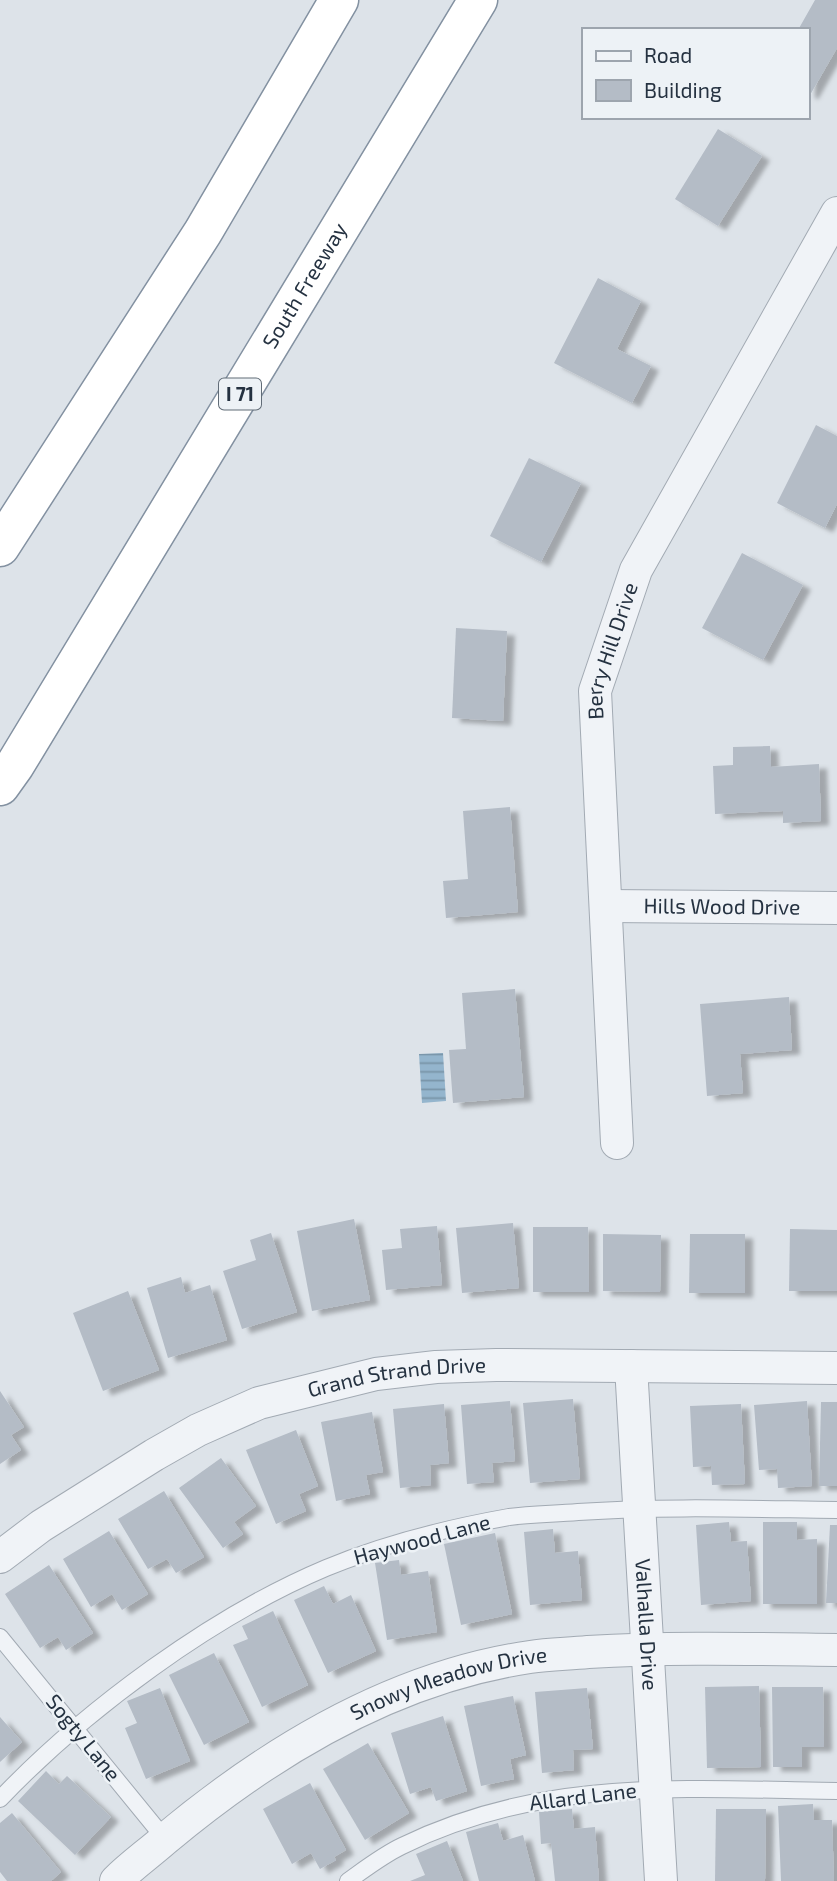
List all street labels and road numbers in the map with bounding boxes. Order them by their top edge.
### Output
street label: South Freeway [256,218,351,352]
road number: I 71 [219,378,261,410]
street label: Berry Hill Drive [581,579,642,720]
street label: Hills Wood Drive [643,892,801,919]
street label: Grand Strand Drive [305,1351,486,1402]
street label: Haywood Lane [351,1508,493,1569]
street label: Valhalla Drive [631,1558,664,1691]
street label: Snowy Meadow Drive [346,1641,548,1724]
street label: Sogty Lane [42,1689,127,1786]
street label: Allard Lane [528,1777,638,1814]

